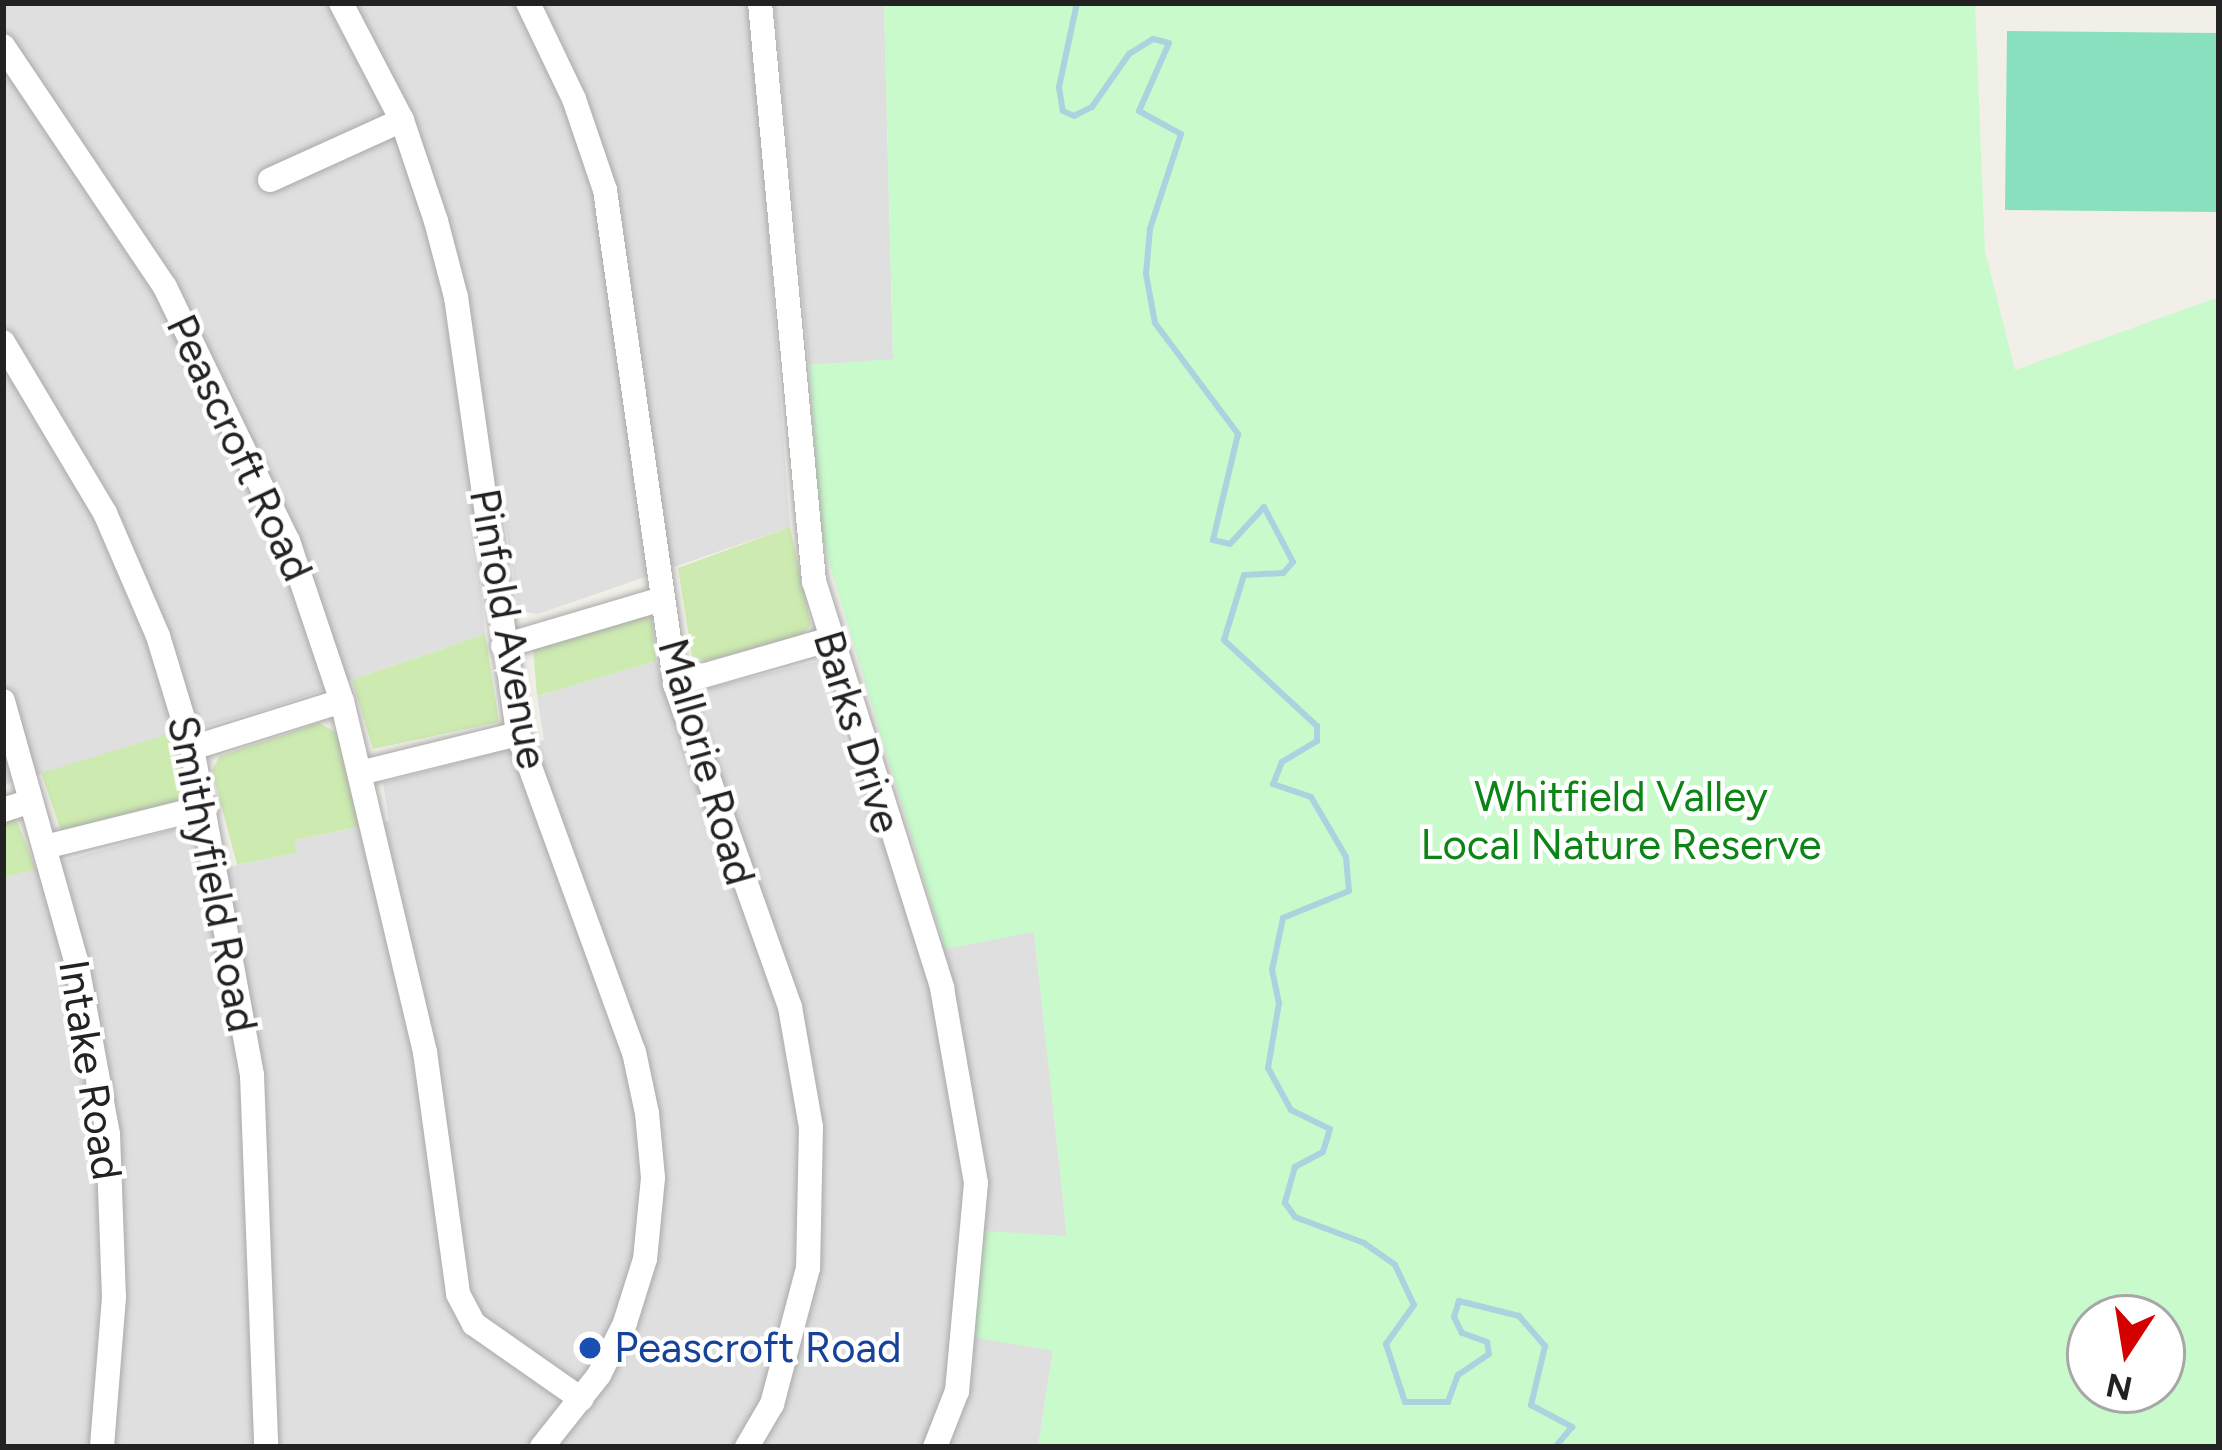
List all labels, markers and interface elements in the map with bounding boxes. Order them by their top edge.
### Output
street label: Peascroft Road [155,307,323,589]
street label: Pinfold Avenue [459,485,557,773]
street label: Barks Drive [802,625,912,839]
street label: Mallorie Road [647,633,765,891]
street label: Smithyfield Road [157,711,267,1037]
park label: Whitfield Valley Local Nature Reserve [1421,772,1821,870]
street label: Intake Road [48,956,132,1184]
north arrow [2066,1294,2186,1414]
place label: Peascroft Road [614,1323,902,1373]
marker: Peascroft Road [577,1335,603,1361]
text: N [2103,1365,2136,1408]

